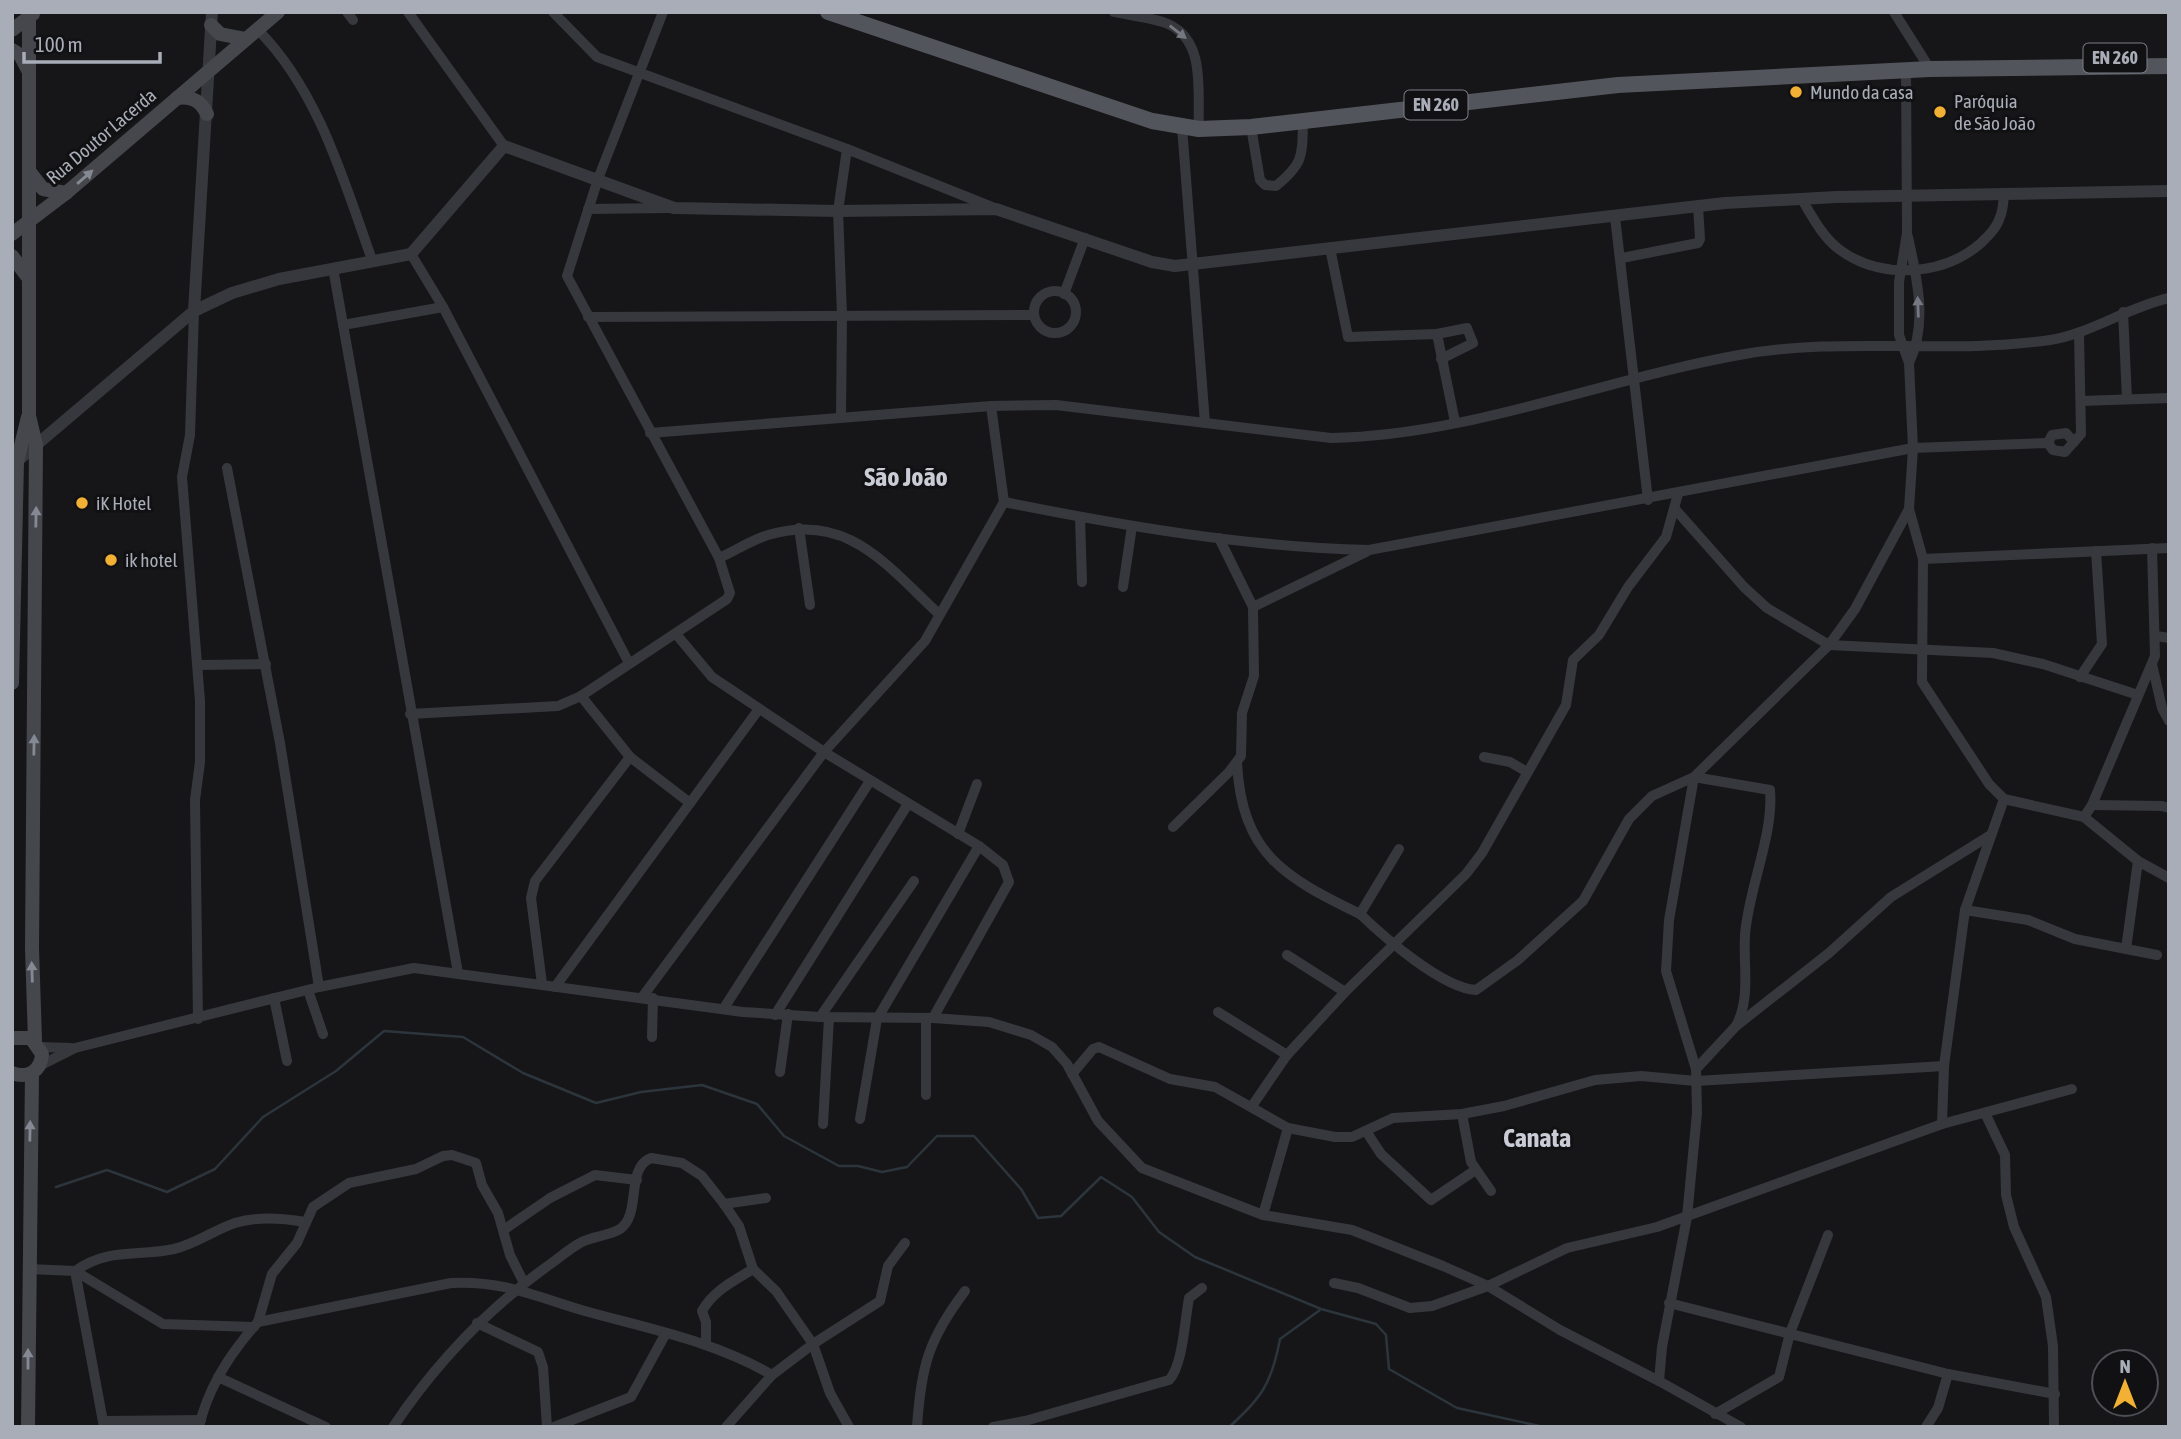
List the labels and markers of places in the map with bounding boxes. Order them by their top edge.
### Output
place label: Mundo da casa [1810,81,1914,103]
marker: Mundo da casa [1788,84,1804,100]
place label: Paróquia de São João [1954,90,2035,134]
marker: Paróquia de São João [1932,104,1948,120]
place label: iK Hotel [96,492,151,514]
marker: iK Hotel [74,495,90,511]
place label: ik hotel [125,549,177,571]
marker: ik hotel [103,552,119,568]

